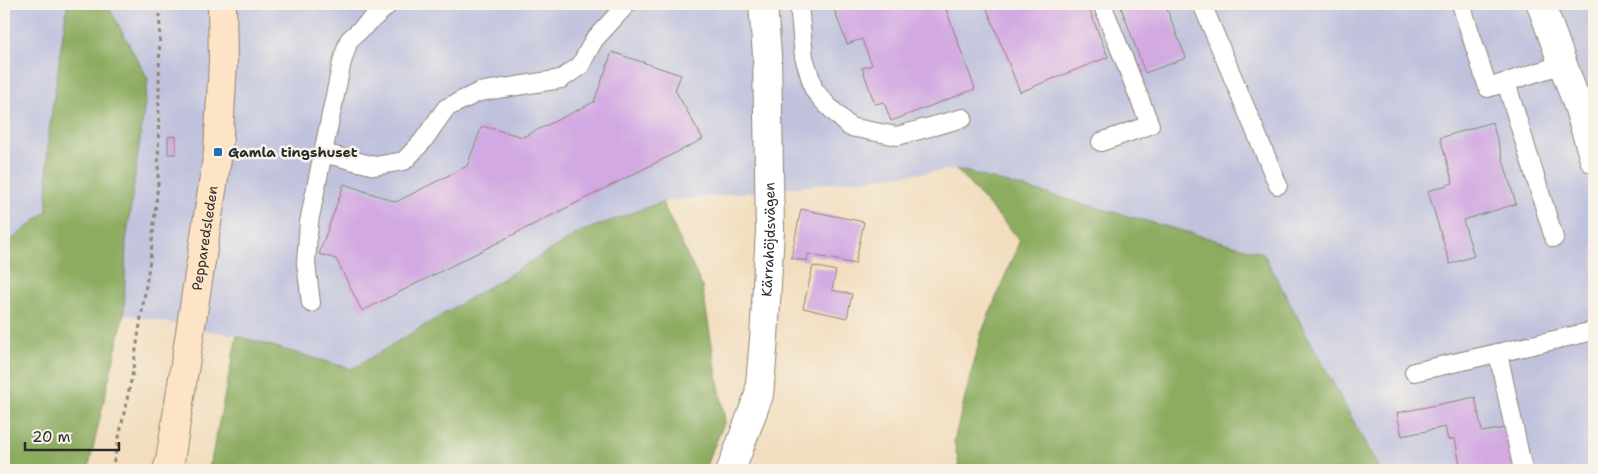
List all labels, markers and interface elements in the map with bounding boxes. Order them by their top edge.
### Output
place label: Gamla tingshuset [228,143,358,161]
marker: Gamla tingshuset [212,146,224,158]
street label: Kärrahöjdsvägen [757,182,779,297]
street label: Pepparedsleden [188,184,222,292]
scale bar [25,419,119,451]
text: 20 m [32,427,71,447]

